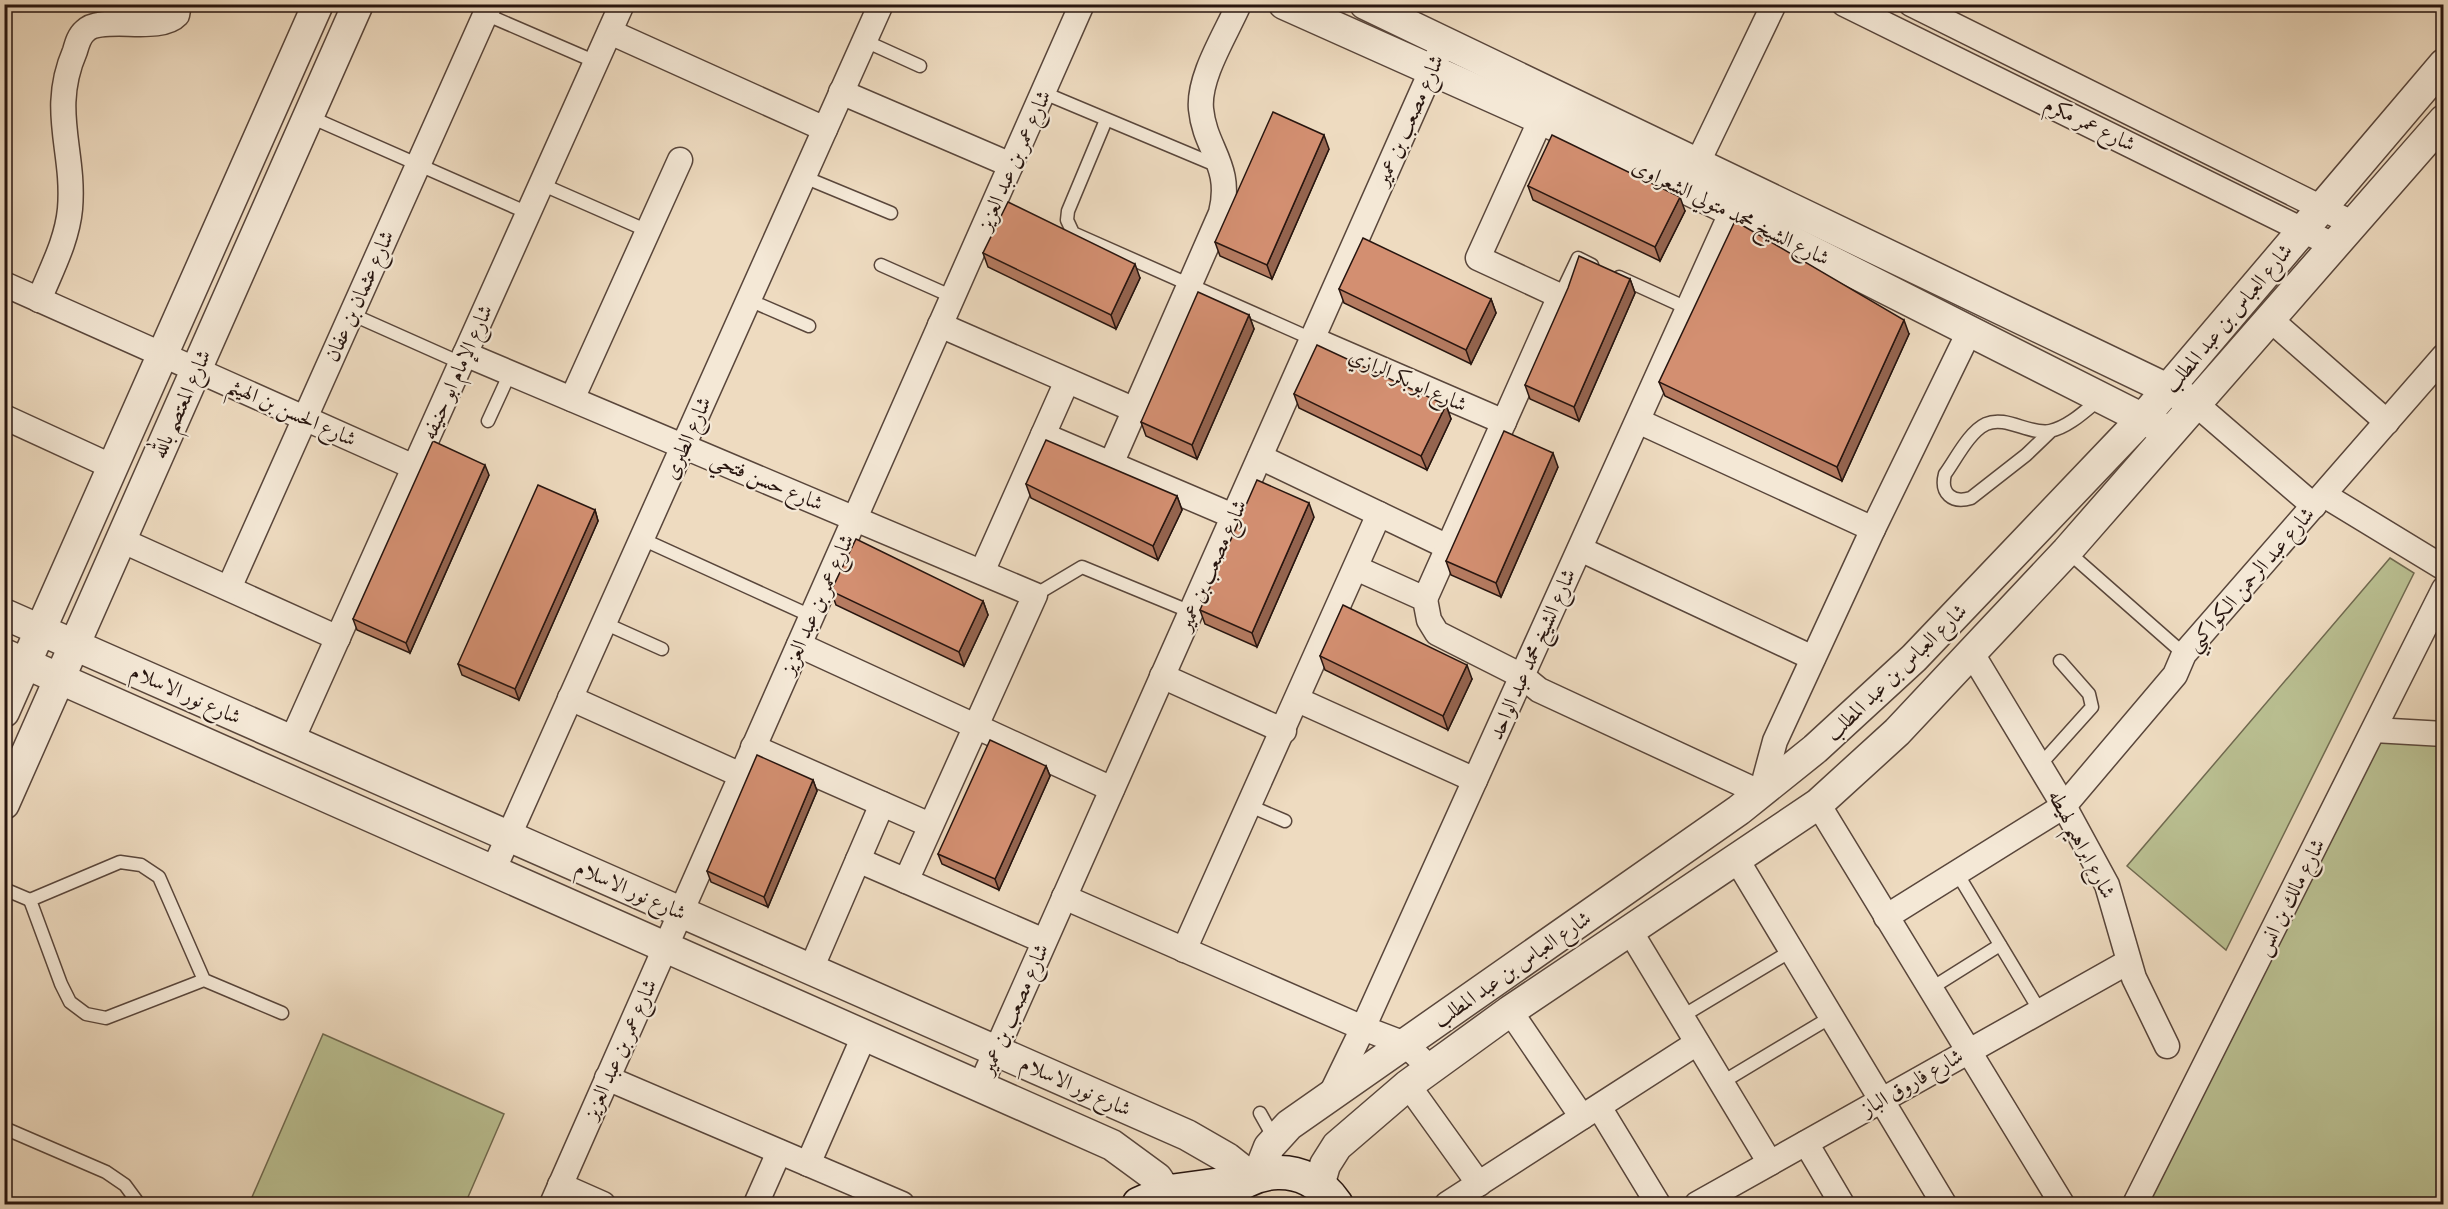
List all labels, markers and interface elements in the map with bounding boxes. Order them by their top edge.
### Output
street label: شارع مصعب بن عمير [1367,50,1454,193]
street label: شارع عمر بن عبد العزيز [970,85,1061,238]
street label: شارع عمر مكرم [2038,90,2140,162]
street label: شارع الشيخ محمد متولي الشعراوى [1625,152,1835,277]
street label: شارع عثمان بن عفان [318,226,404,368]
street label: شارع العباس بن عبد المطلب [2157,237,2302,401]
street label: شارع الإمام ابو حنيفه [415,300,503,446]
street label: شارع ابو بكر الرازي [1343,341,1472,422]
street label: شارع المعتصم بالله [142,344,224,466]
street label: شارع الحسن بن الهيثم [220,371,361,459]
street label: شارع الطبرى [656,392,721,486]
street label: شارع حسن فتحي [704,445,828,523]
street label: شارع مصعب بن عمير [1170,495,1257,638]
street label: شارع عبد الرحمن الكواكبي [2179,501,2325,661]
street label: شارع عمر بن عبد العزيز [773,529,864,682]
street label: شارع الشيخ محمد عبد الواحد [1482,564,1587,746]
street label: شارع العباس بن عبد المطلب [1819,597,1976,750]
street label: شارع نور الاسلام [125,657,246,735]
street label: شارع ابراهيم لهيطه [2035,785,2122,907]
street label: شارع مالك بن انس [2248,834,2335,962]
street label: شارع نور الاسلام [570,853,691,931]
street label: شارع العباس بن عبد المطلب [1427,904,1599,1037]
street label: شارع مصعب بن عمير [972,939,1059,1082]
street label: شارع عمر بن عبد العزيز [576,974,667,1127]
street label: شارع فاروق الباز [1854,1041,1970,1127]
street label: شارع نور الاسلام [1015,1049,1136,1127]

